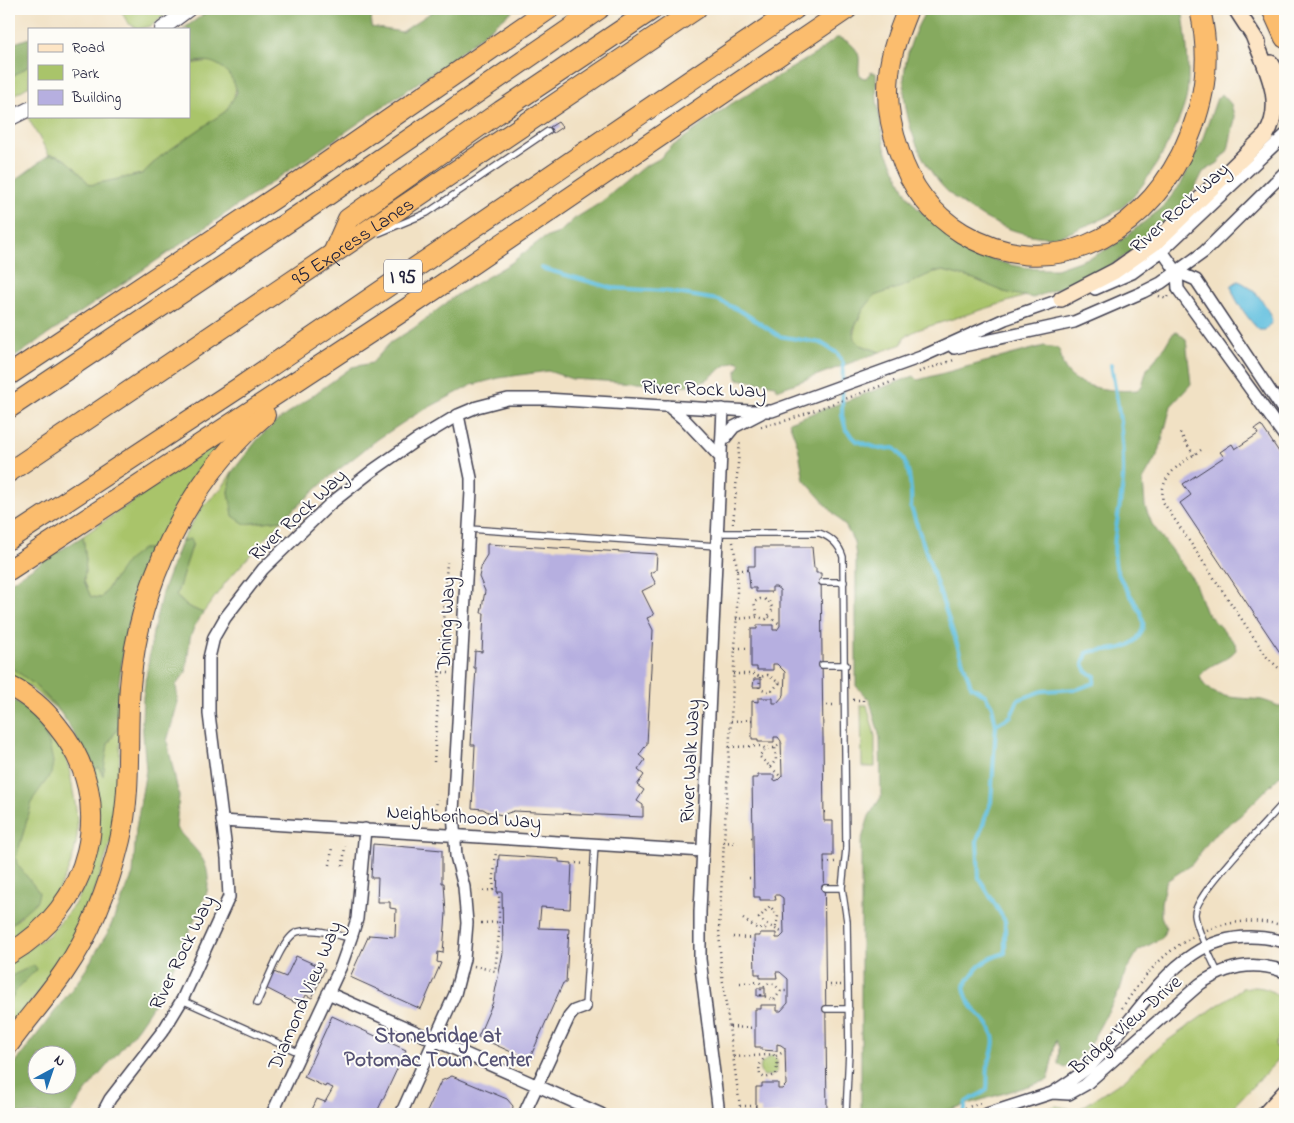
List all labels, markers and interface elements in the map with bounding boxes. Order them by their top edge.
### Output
legend [28,28,190,118]
text: Road [72,37,105,59]
text: Park [72,63,100,85]
text: Building [71,87,121,110]
street label: River Rock Way [1125,156,1237,261]
street label: 95 Express Lanes [287,191,421,294]
road number: I 95 [384,260,422,292]
street label: River Rock Way [641,374,767,407]
street label: River Rock Way [243,463,354,569]
street label: Dining Way [431,576,465,671]
street label: River Walk Way [674,698,709,824]
street label: Neighborhood Way [385,799,542,839]
street label: River Rock Way [143,891,224,1015]
street label: Diamond View Way [261,917,351,1076]
street label: Bridge View Drive [1063,969,1190,1084]
district label: Stonebridge at Potomac Town Center [344,1022,532,1076]
north arrow [28,1046,78,1096]
text: N [49,1050,70,1072]

